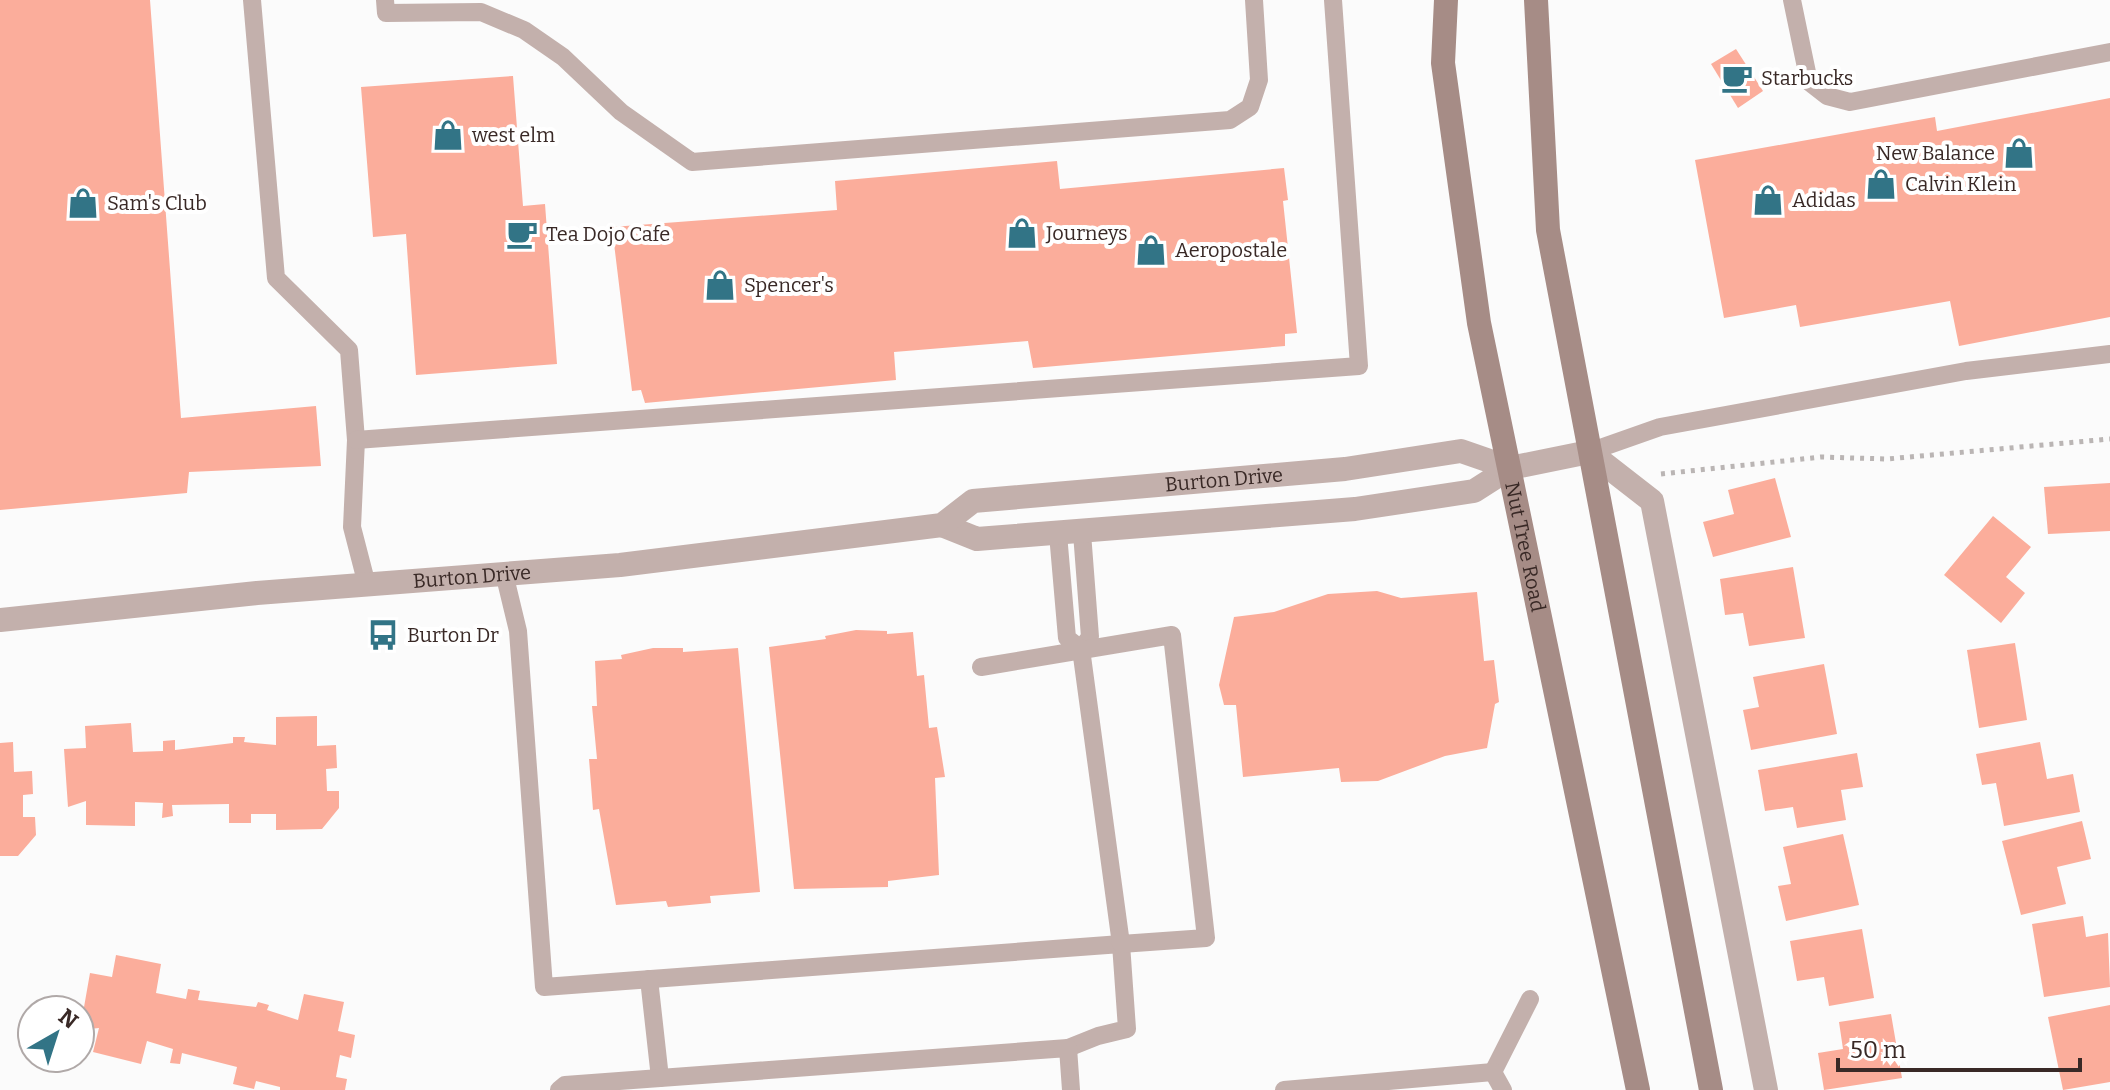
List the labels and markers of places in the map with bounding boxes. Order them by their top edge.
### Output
cafe icon: Starbucks [1720,61,1754,95]
place label: Starbucks [1761,66,1853,90]
shop icon: west elm [431,118,465,152]
place label: west elm [471,123,555,147]
shop icon: New Balance [2002,136,2036,170]
place label: New Balance [1876,141,1995,165]
shop icon: Calvin Klein [1864,167,1898,201]
place label: Calvin Klein [1905,172,2017,196]
shop icon: Adidas [1751,183,1785,217]
shop icon: Sam's Club [66,186,100,220]
place label: Adidas [1792,188,1856,212]
place label: Sam's Club [107,191,207,215]
shop icon: Journeys [1005,216,1039,250]
cafe icon: Tea Dojo Cafe [505,217,539,251]
place label: Journeys [1045,221,1128,245]
place label: Tea Dojo Cafe [546,222,670,247]
shop icon: Aeropostale [1134,233,1168,267]
place label: Aeropostale [1175,238,1287,262]
shop icon: Spencer's [703,268,737,302]
place label: Spencer's [744,273,834,297]
bus stop icon: Burton Dr [366,618,400,652]
place label: Burton Dr [407,623,499,647]

